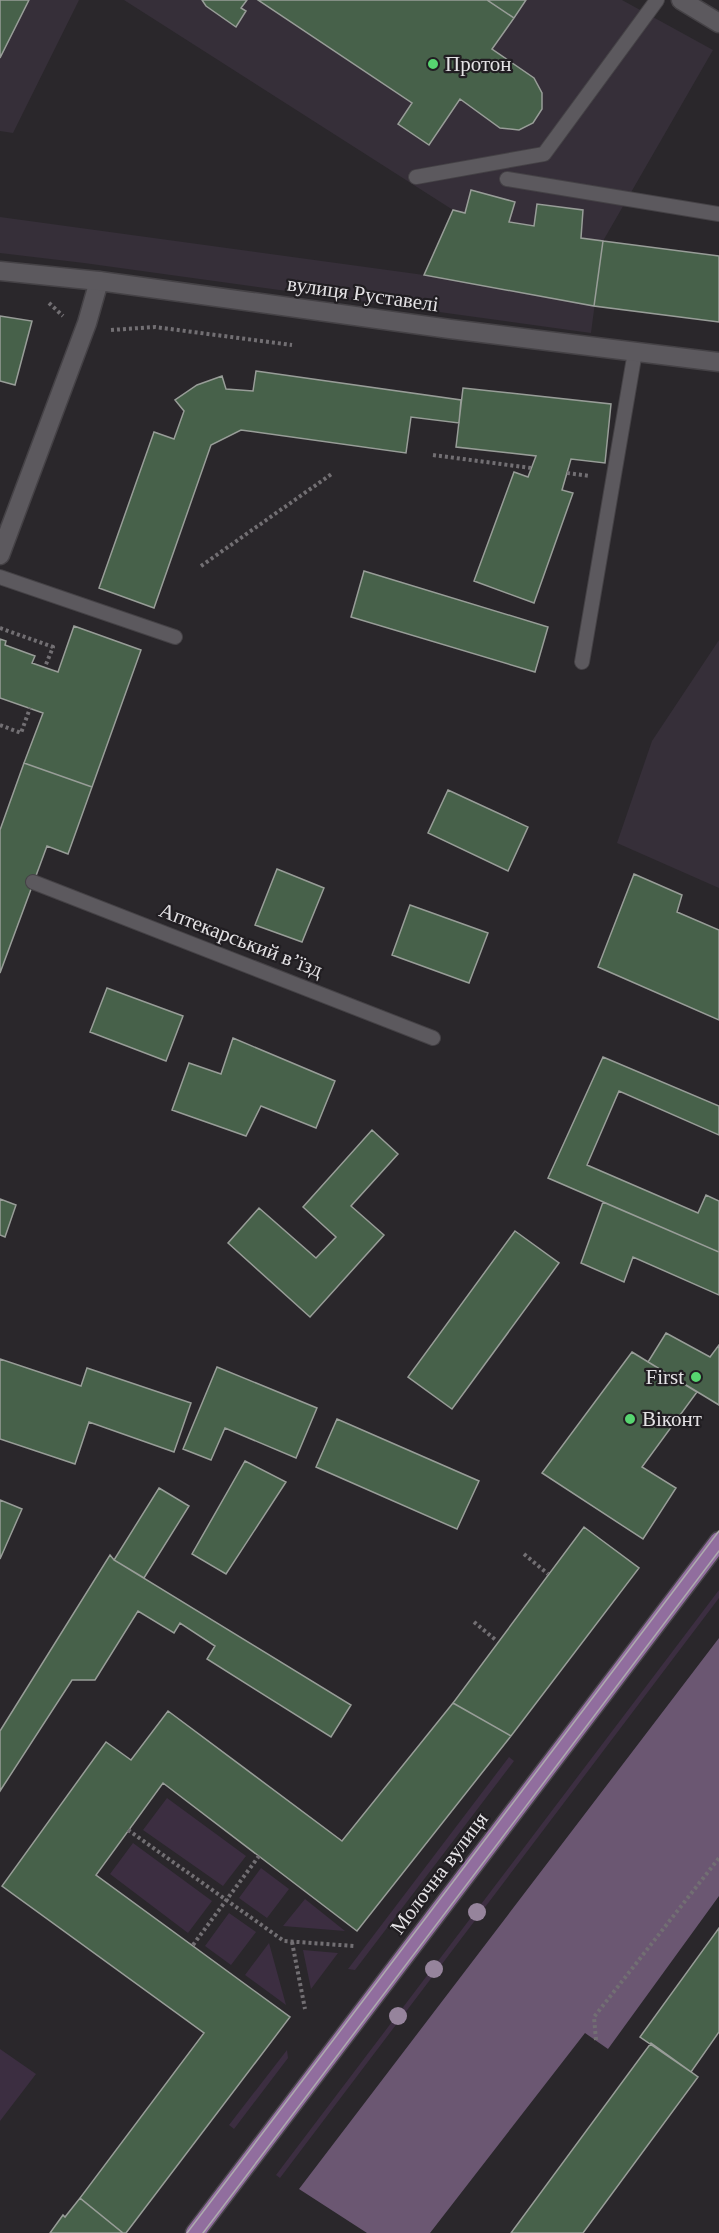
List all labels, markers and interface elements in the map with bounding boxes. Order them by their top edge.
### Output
place label: Протон [445,52,512,76]
marker: Протон [426,57,440,71]
street label: вулиця Руставелі [286,272,440,317]
street label: Аптекарський в’їзд [156,898,326,982]
place label: First [645,1365,684,1389]
marker: First [689,1370,703,1384]
place label: Віконт [642,1407,702,1431]
marker: Віконт [623,1412,637,1426]
street label: Молочна вулиця [385,1807,493,1939]

